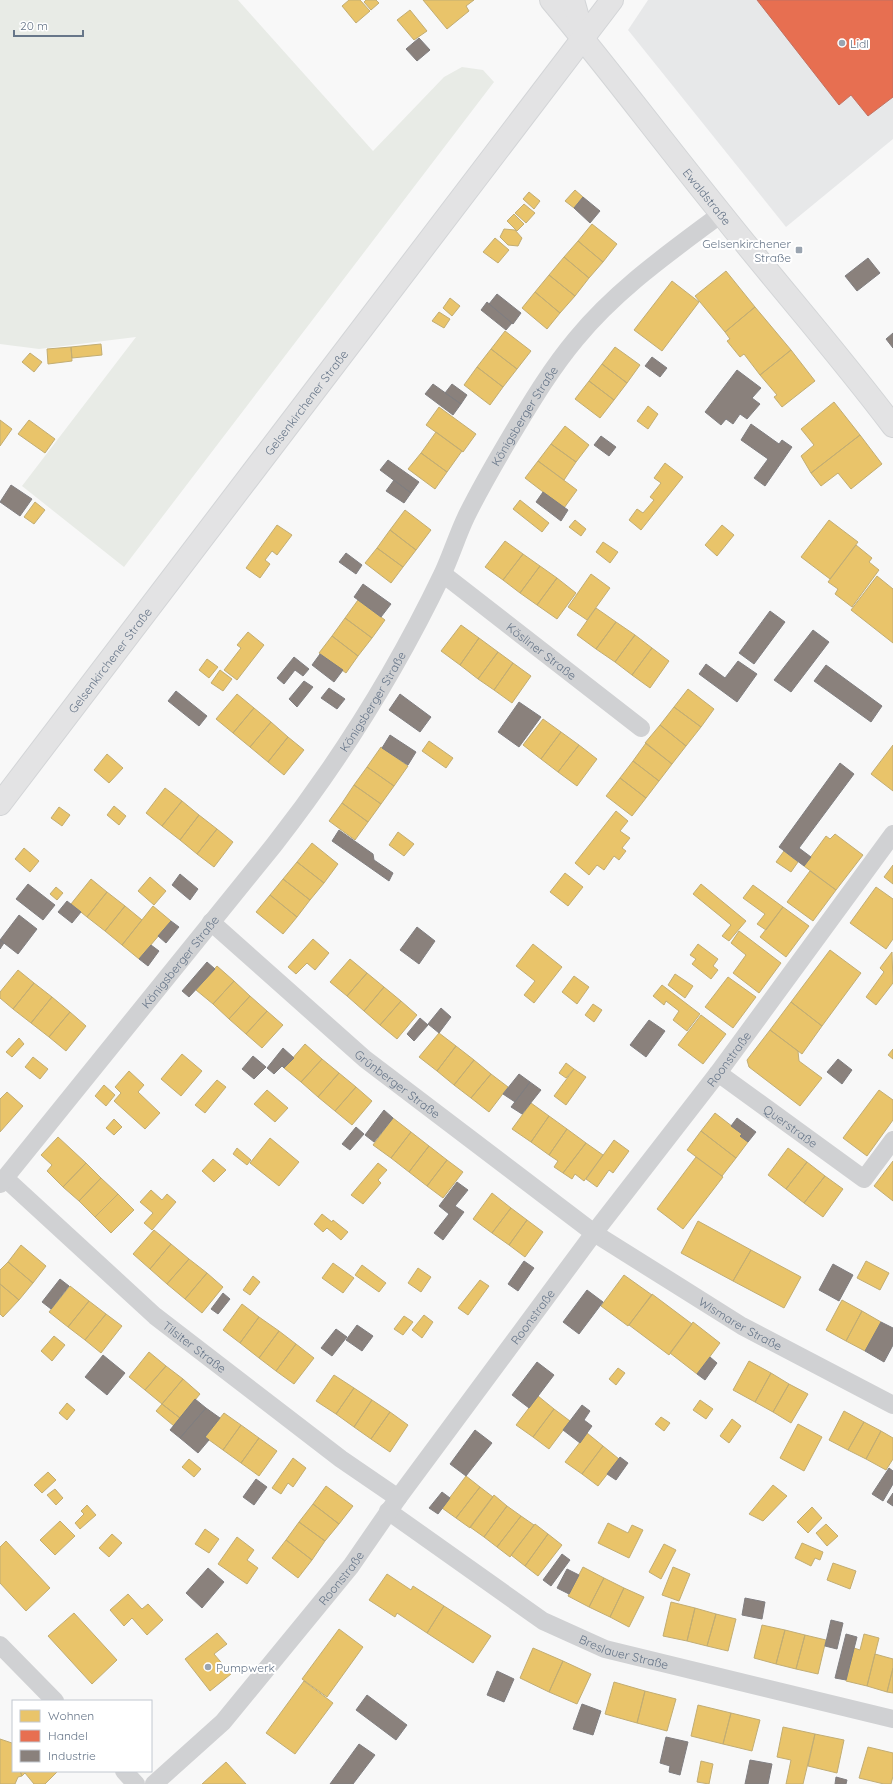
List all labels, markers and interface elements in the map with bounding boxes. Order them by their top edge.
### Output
scale bar [14,12,83,38]
text: 20 m [20,18,48,33]
place label: Lidl [850,36,869,51]
marker: Lidl [837,38,847,48]
street label: Ewaldstraße [680,165,735,228]
place label: Gelsenkirchener Straße [702,236,791,265]
marker: Gelsenkirchener Straße [794,245,804,255]
street label: Gelsenkirchener Straße [261,346,351,458]
street label: Königsberger Straße [487,363,561,468]
street label: Gelsenkirchener Straße [65,604,155,716]
street label: Kösliner Straße [504,619,580,683]
street label: Königsberger Straße [336,648,409,754]
street label: Königsberger Straße [138,912,222,1011]
street label: Roonstraße [703,1028,754,1089]
street label: Grünberger Straße [352,1046,444,1121]
street label: Querstraße [761,1101,821,1151]
street label: Roonstraße [507,1286,558,1347]
street label: Wismarer Straße [696,1293,785,1353]
street label: Tilsiter Straße [160,1317,230,1376]
street label: Roonstraße [315,1548,367,1608]
street label: Breslauer Straße [577,1631,670,1672]
place label: Pumpwerk [216,1660,275,1675]
marker: Pumpwerk [203,1662,213,1672]
legend [12,1700,152,1772]
text: Wohnen [48,1708,94,1723]
text: Handel [48,1728,88,1743]
text: Industrie [48,1748,96,1763]

